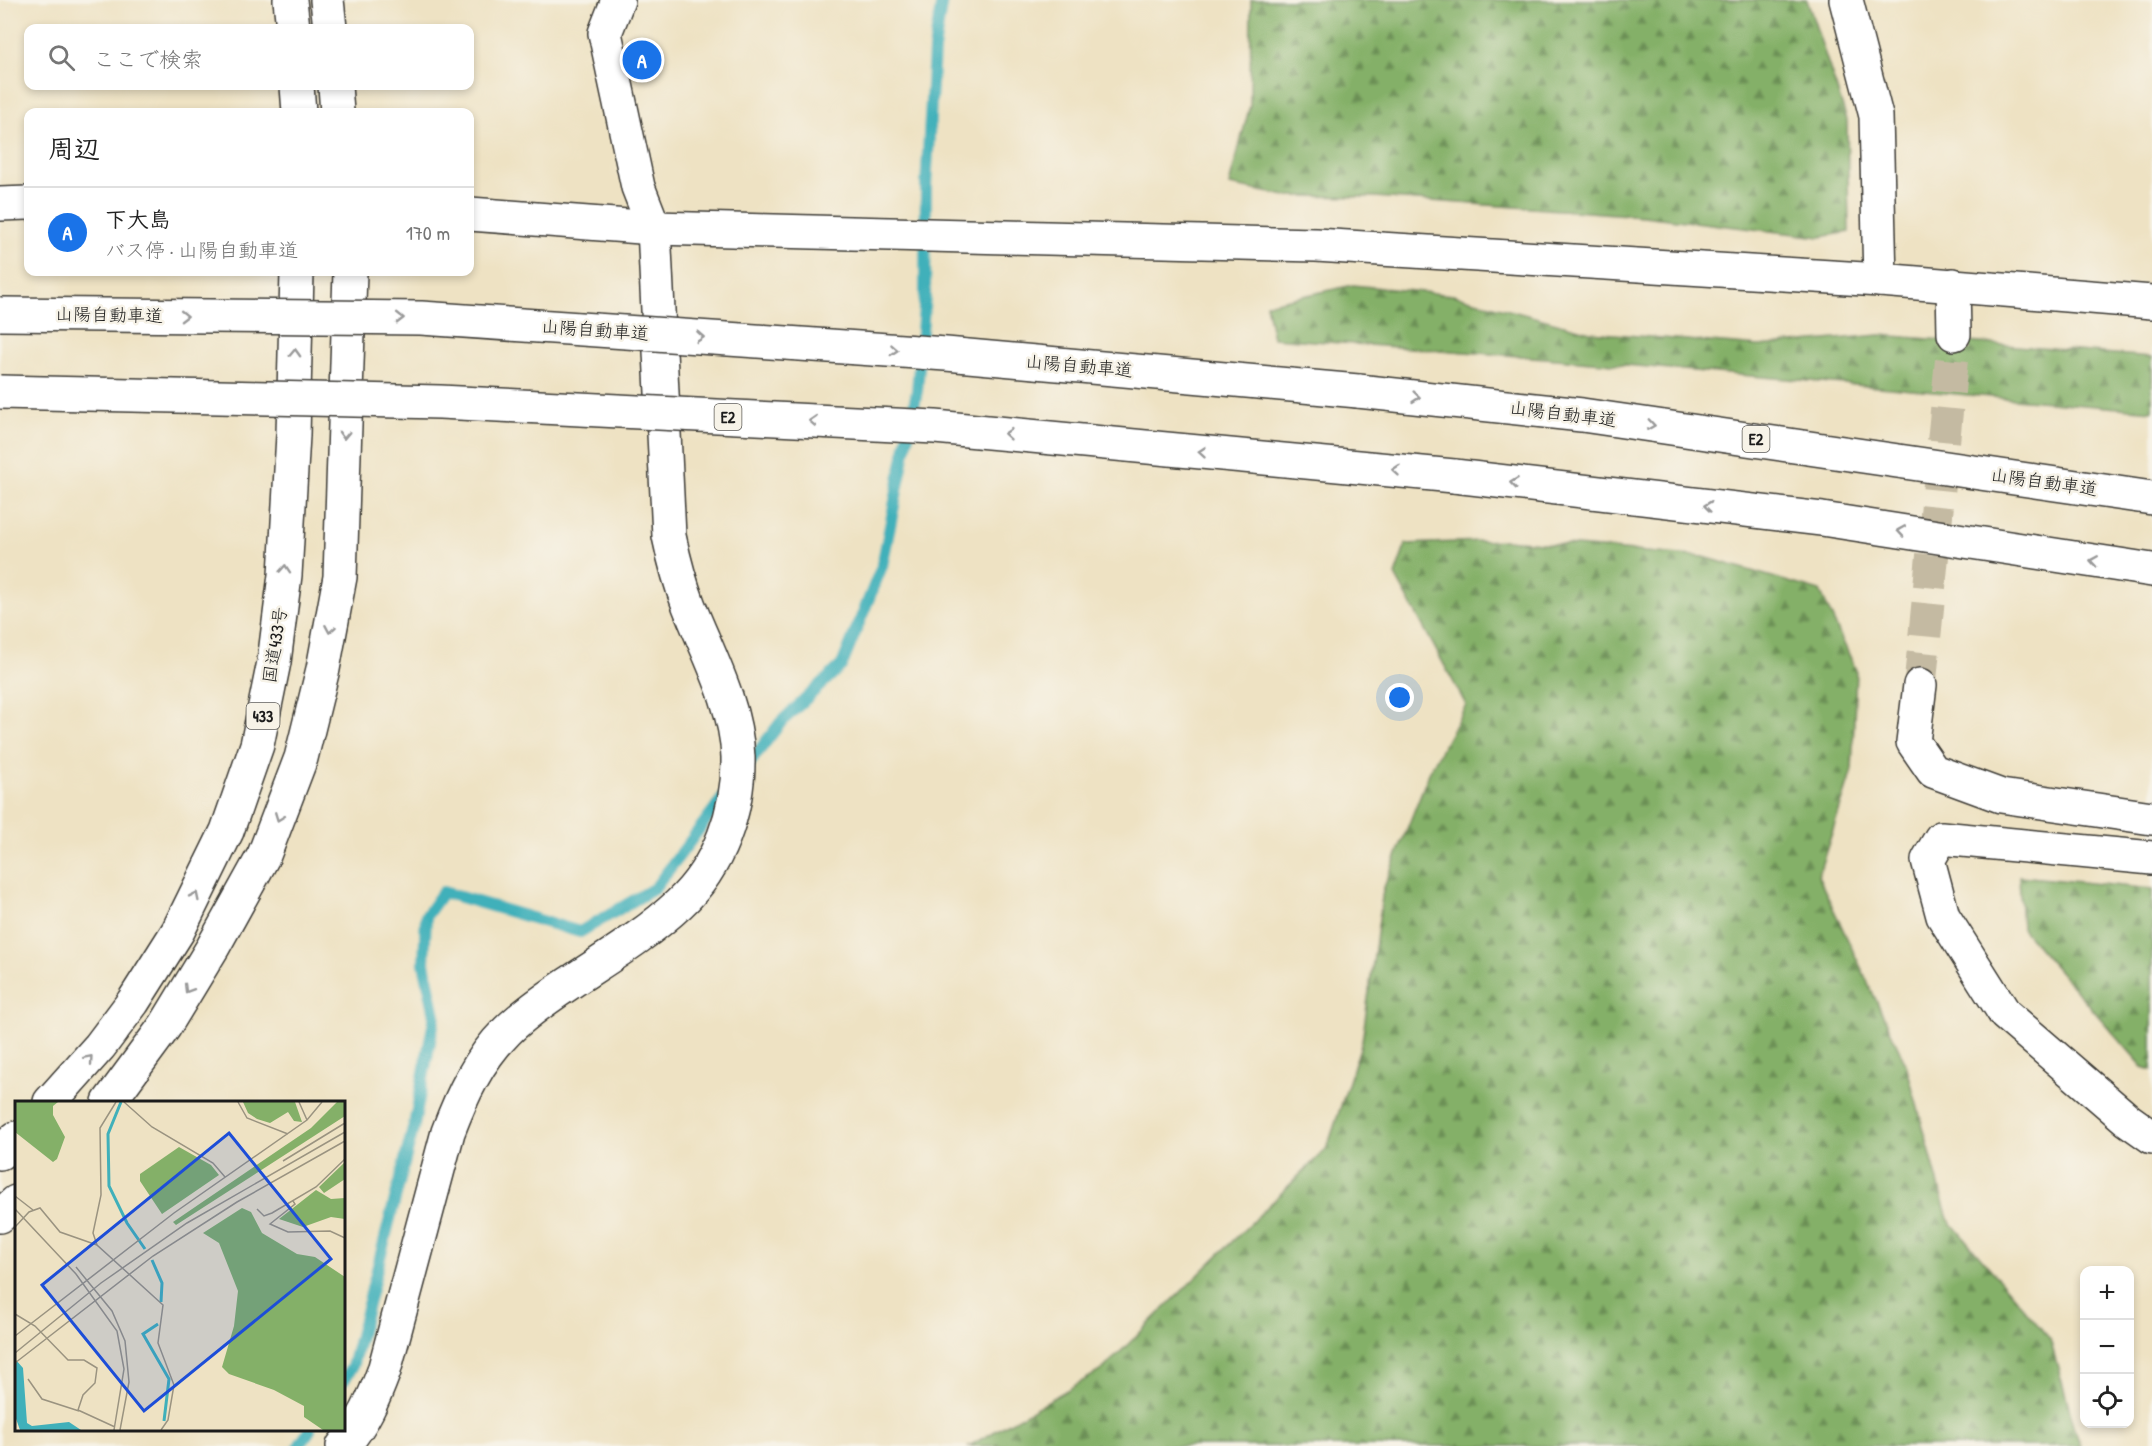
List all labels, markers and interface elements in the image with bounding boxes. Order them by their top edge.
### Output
search box [24,24,474,90]
pin: A [622,38,662,82]
icon: search [45,41,78,74]
text: ここで検索 [93,44,203,74]
text: 周辺 [48,131,100,166]
text: 下大島 [105,204,171,234]
text: A [63,219,72,246]
text: 170 m [406,219,450,246]
text: バス停 · 山陽自動車道 [105,236,298,263]
street label: 山陽自動車道 [55,301,163,328]
one-way arrow [180,310,189,322]
one-way arrow [396,312,405,324]
street label: 山陽自動車道 [540,313,650,346]
one-way arrow [695,330,704,343]
one-way arrow [890,343,899,356]
street label: 山陽自動車道 [1024,348,1134,383]
one-way arrow [289,349,302,358]
one-way arrow [1411,390,1421,403]
street label: 山陽自動車道 [1508,395,1618,432]
road number: E2 [714,404,742,430]
one-way arrow [809,415,818,428]
one-way arrow [1647,418,1656,430]
road number: E2 [1742,426,1770,452]
one-way arrow [1003,428,1012,441]
one-way arrow [338,430,351,439]
one-way arrow [1197,446,1207,459]
street label: 山陽自動車道 [1989,462,2099,501]
one-way arrow [1392,464,1401,477]
one-way arrow [1510,477,1519,489]
one-way arrow [1704,500,1713,513]
one-way arrow [1897,526,1906,538]
one-way arrow [2090,555,2099,567]
one-way arrow [278,564,291,573]
street label: 国道433号 [256,605,293,685]
one-way arrow [325,624,337,634]
your location [1385,683,1414,712]
road number: 433 [246,703,280,729]
one-way arrow [274,810,286,821]
one-way arrow [188,891,200,902]
one-way arrow [184,982,195,993]
one-way arrow [82,1055,93,1066]
inset map [15,1101,345,1431]
map controls [2080,1266,2134,1428]
button: + [2080,1266,2134,1320]
button: − [2080,1320,2134,1374]
button: locate [2080,1374,2134,1428]

